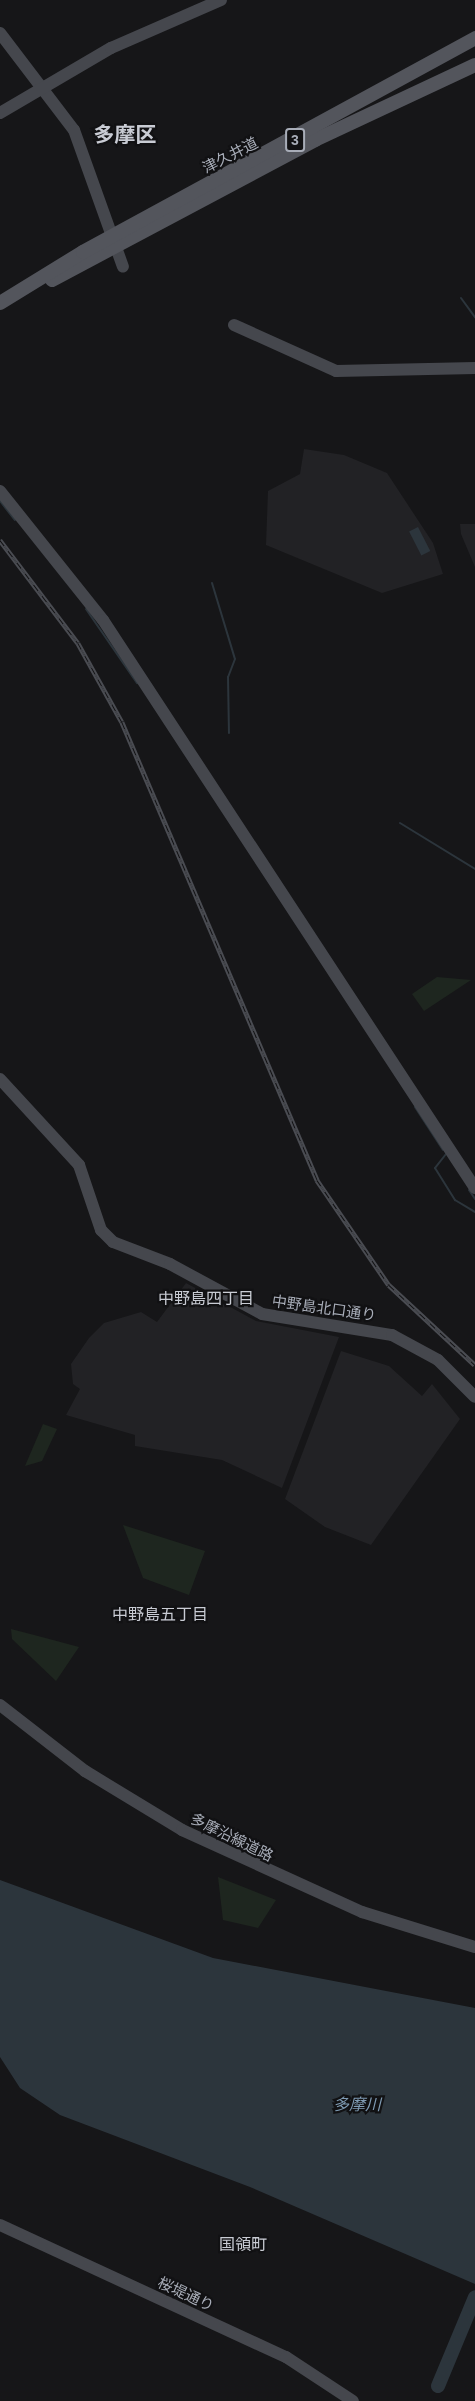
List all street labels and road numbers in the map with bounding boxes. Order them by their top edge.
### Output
road number: 3 [284,129,306,151]
street label: 津久井道 [199,133,261,177]
street label: 中野島北口通り [271,1292,377,1324]
street label: 多摩沿線道路 [188,1809,276,1865]
street label: 桜堤通り [155,2273,217,2315]

